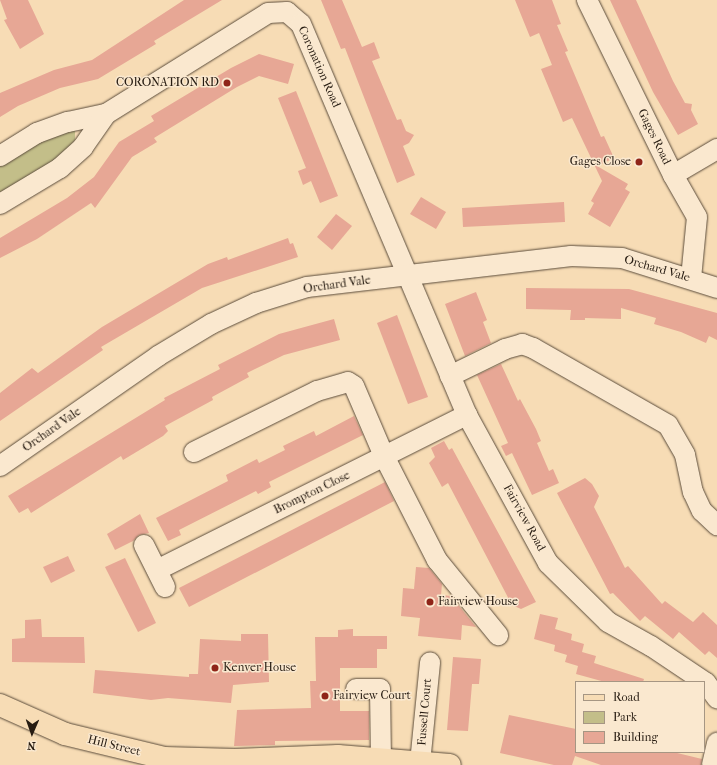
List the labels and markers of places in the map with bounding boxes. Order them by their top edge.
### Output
place label: CORONATION RD [116,76,219,90]
marker: CORONATION RD [222,78,232,88]
place label: Gages Close [570,155,631,169]
marker: Gages Close [634,157,644,167]
place label: Fairview House [438,595,518,609]
marker: Fairview House [425,597,435,607]
place label: Kenver House [223,661,296,675]
marker: Kenver House [210,663,220,673]
place label: Fairview Court [333,689,411,703]
marker: Fairview Court [320,691,330,701]

